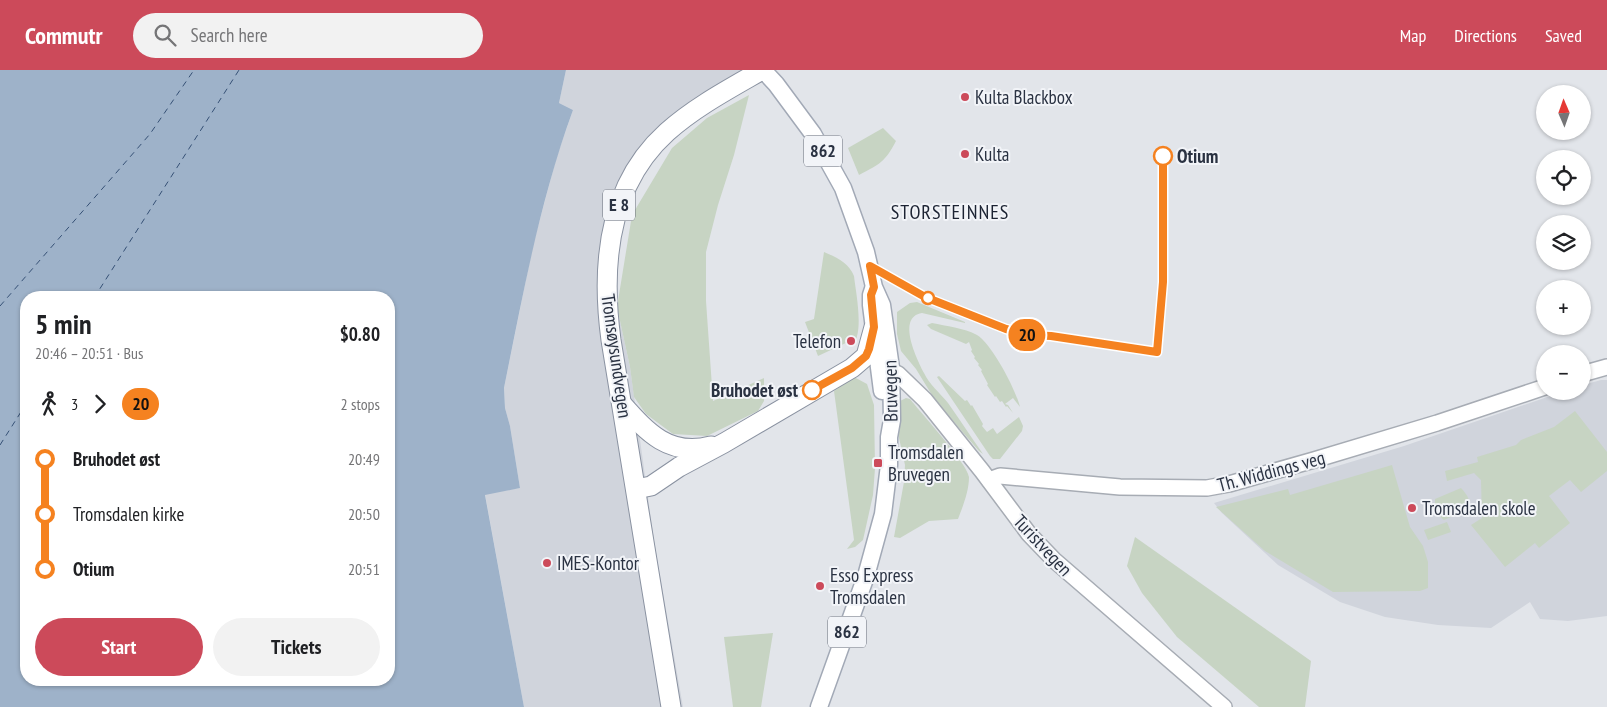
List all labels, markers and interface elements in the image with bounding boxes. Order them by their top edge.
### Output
search box [133,13,483,58]
text: Commutr [25,20,103,51]
icon: search [151,21,179,49]
text: Search here [191,23,268,47]
text: Map [1400,24,1426,47]
text: Directions [1454,24,1517,47]
text: Saved [1545,24,1582,47]
place label: Kulta Blackbox [975,85,1073,109]
north arrow [1536,85,1591,140]
map controls [1536,85,1591,400]
marker: Kulta Blackbox [959,91,971,103]
road number: 862 [804,136,842,166]
place label: Kulta [975,142,1009,166]
place label: Otium [1177,144,1218,168]
marker: Otium [1153,146,1173,166]
marker: Kulta [959,148,971,160]
button: locate [1536,150,1591,205]
road number: E 8 [603,190,635,220]
district label: STORSTEINNES [891,199,1009,225]
button: layers [1536,215,1591,270]
button: + [1536,280,1591,335]
unlabelled marker [921,291,935,305]
street label: Tromsøysundvegen [596,292,638,420]
text: 5 min [35,305,92,342]
line badge: 20 [1004,319,1050,351]
text: $0.80 [340,322,380,346]
text: 20 [1018,323,1036,346]
place label: Telefon [793,329,841,353]
marker: Telefon [845,335,857,347]
text: 20:46 – 20:51 · Bus [35,343,143,363]
button: − [1536,345,1591,400]
street label: Bruvegen [877,360,903,422]
place label: Bruhodet øst [711,378,798,402]
marker: Bruhodet øst [802,380,822,400]
icon: walk [35,390,63,418]
icon: forward [86,390,114,418]
text: 20 [132,392,149,415]
text: 3 [71,394,78,414]
text: 2 stops [340,394,380,414]
place label: Tromsdalen Bruvegen [888,440,964,486]
street label: Th. Widdings veg [1215,445,1327,497]
text: Bruhodet øst [73,447,160,471]
text: 20:49 [348,449,380,469]
marker: Tromsdalen Bruvegen [872,457,884,469]
place label: Tromsdalen skole [1422,496,1536,520]
text: Tromsdalen kirke [73,502,184,526]
marker: Tromsdalen skole [1406,502,1418,514]
text: 20:50 [348,504,380,524]
street label: Turistvegen [1008,509,1078,581]
place label: IMES-Kontor [557,551,640,575]
text: Otium [73,557,114,581]
marker: IMES-Kontor [541,557,553,569]
text: 20:51 [348,559,380,579]
place label: Esso Express Tromsdalen [830,563,913,609]
marker: Esso Express Tromsdalen [814,580,826,592]
road number: 862 [828,616,866,648]
button: Start [35,618,203,676]
button: Tickets [213,618,380,676]

